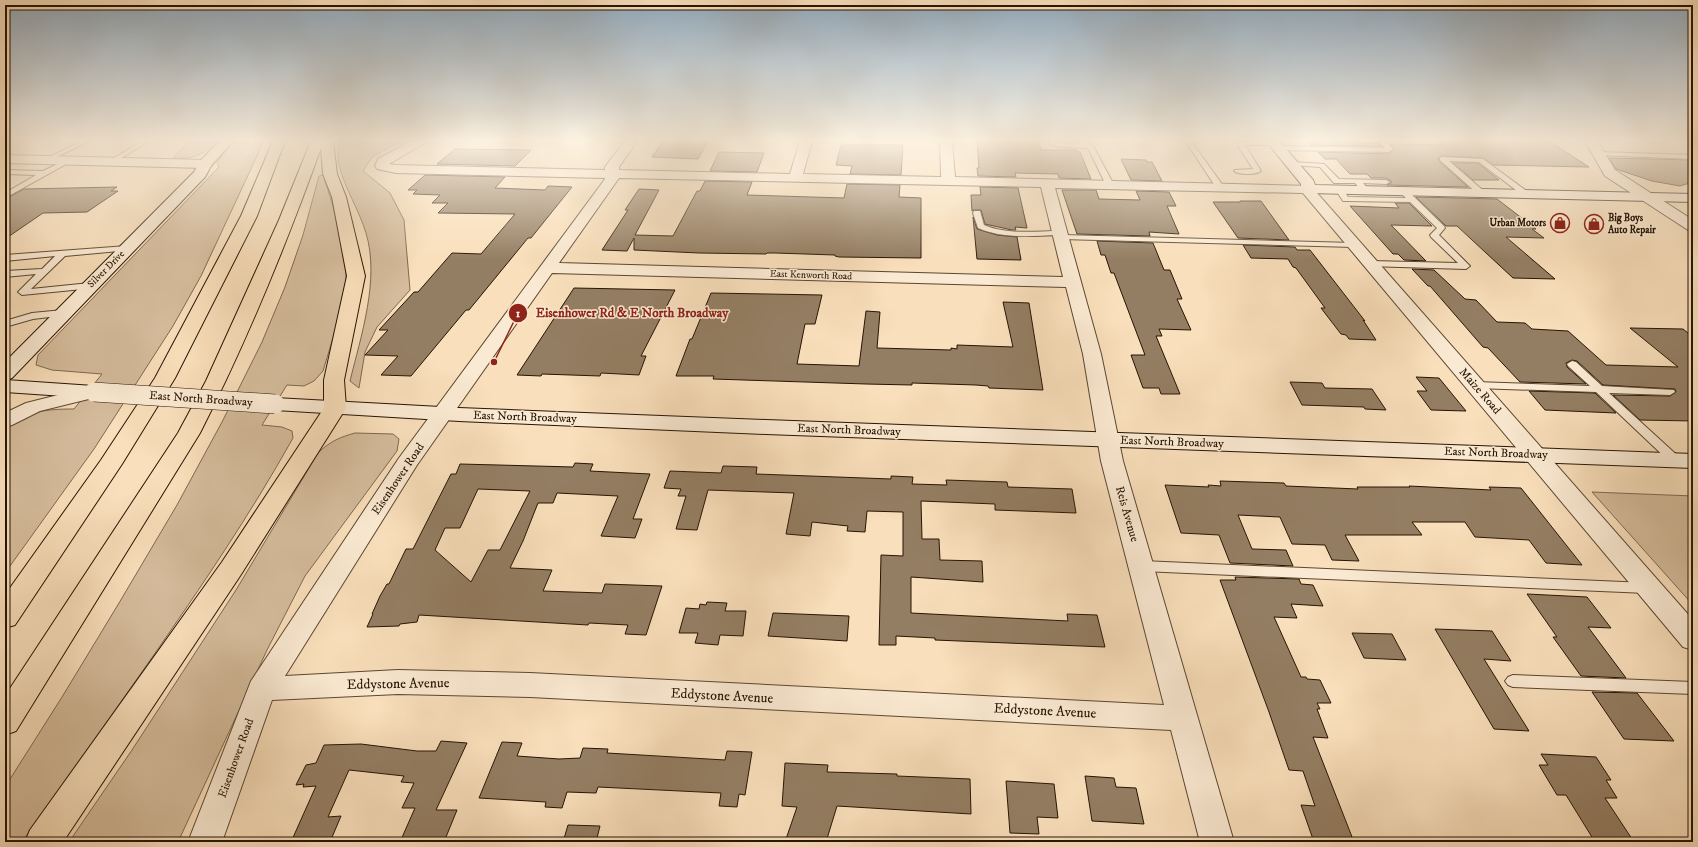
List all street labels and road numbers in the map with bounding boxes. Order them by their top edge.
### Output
street label: Silver Drive [85,248,127,290]
street label: East Kenworth Road [770,268,852,282]
street label: Maize Road [1456,365,1504,417]
street label: East North Broadway [149,388,254,410]
street label: East North Broadway [473,408,577,426]
street label: East North Broadway [797,421,901,439]
street label: East North Broadway [1120,433,1224,451]
street label: Eisenhower Road [368,440,428,518]
street label: East North Broadway [1444,444,1548,462]
street label: Reis Avenue [1112,484,1142,544]
street label: Eddystone Avenue [346,674,450,694]
street label: Eddystone Avenue [670,684,774,708]
street label: Eddystone Avenue [993,699,1097,723]
street label: Eisenhower Road [215,716,257,800]

